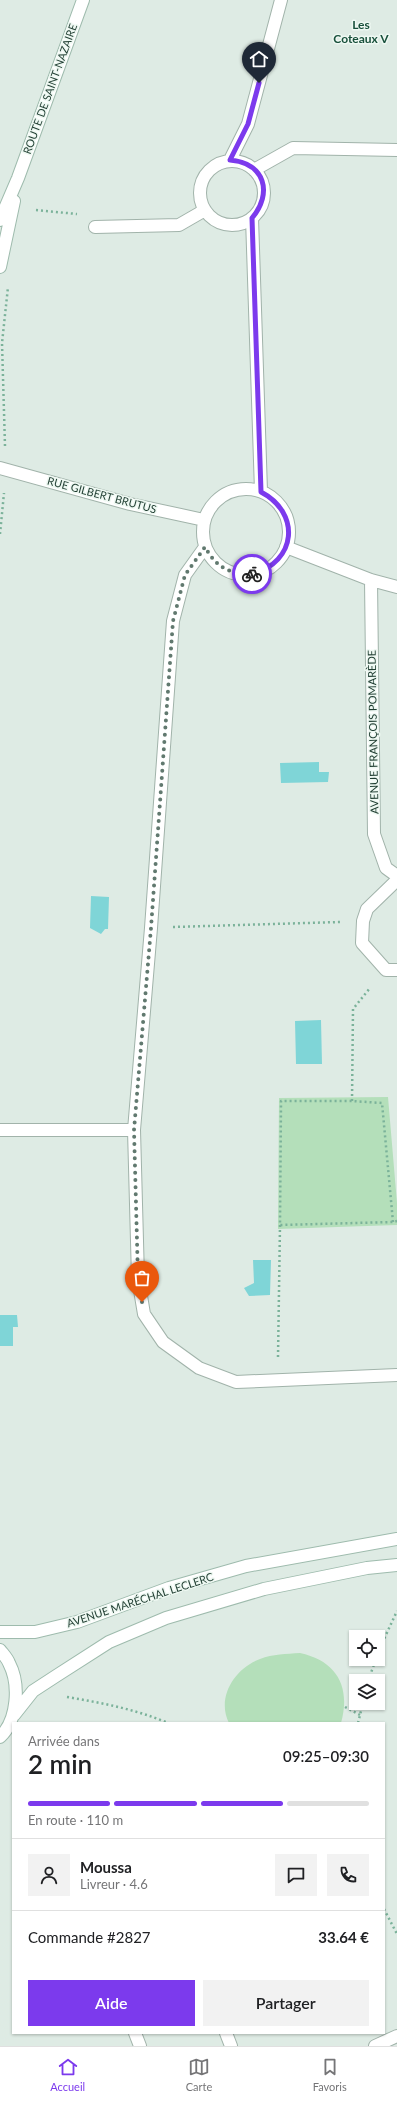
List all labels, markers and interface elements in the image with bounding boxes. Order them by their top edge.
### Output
district label: Les Coteaux V [333,17,389,46]
street label: ROUTE DE SAINT-NAZAIRE [20,22,79,156]
pin [242,42,276,83]
icon: home [248,48,270,70]
street label: RUE GILBERT BRUTUS [46,474,158,515]
courier [232,554,272,594]
icon: bike [241,563,263,585]
street label: AVENUE FRANÇOIS POMARÈDE [365,650,380,814]
pin [125,1261,159,1302]
icon: bag [131,1267,153,1289]
street label: AVENUE MARÉCHAL LECLERC [65,1569,216,1629]
map controls [349,1630,385,1710]
button: locate [349,1630,385,1666]
button: layers [349,1674,385,1710]
text: Arrivée dans [28,1733,100,1749]
text: 09:25–09:30 [283,1747,369,1765]
text: 2 min [28,1748,92,1780]
text: En route · 110 m [28,1812,123,1828]
button: person [28,1854,70,1896]
button: chat [275,1854,317,1896]
button: phone [327,1854,369,1896]
text: Moussa [80,1858,132,1876]
text: Livreur · 4.6 [80,1876,148,1892]
text: Commande #2827 [28,1928,151,1946]
text: 33.64 € [318,1928,369,1946]
button: Aide [28,1980,195,2026]
button: Partager [203,1980,369,2026]
tab: Accueil [50,2056,85,2093]
tab: Carte [186,2056,212,2093]
tab: Favoris [313,2056,347,2093]

